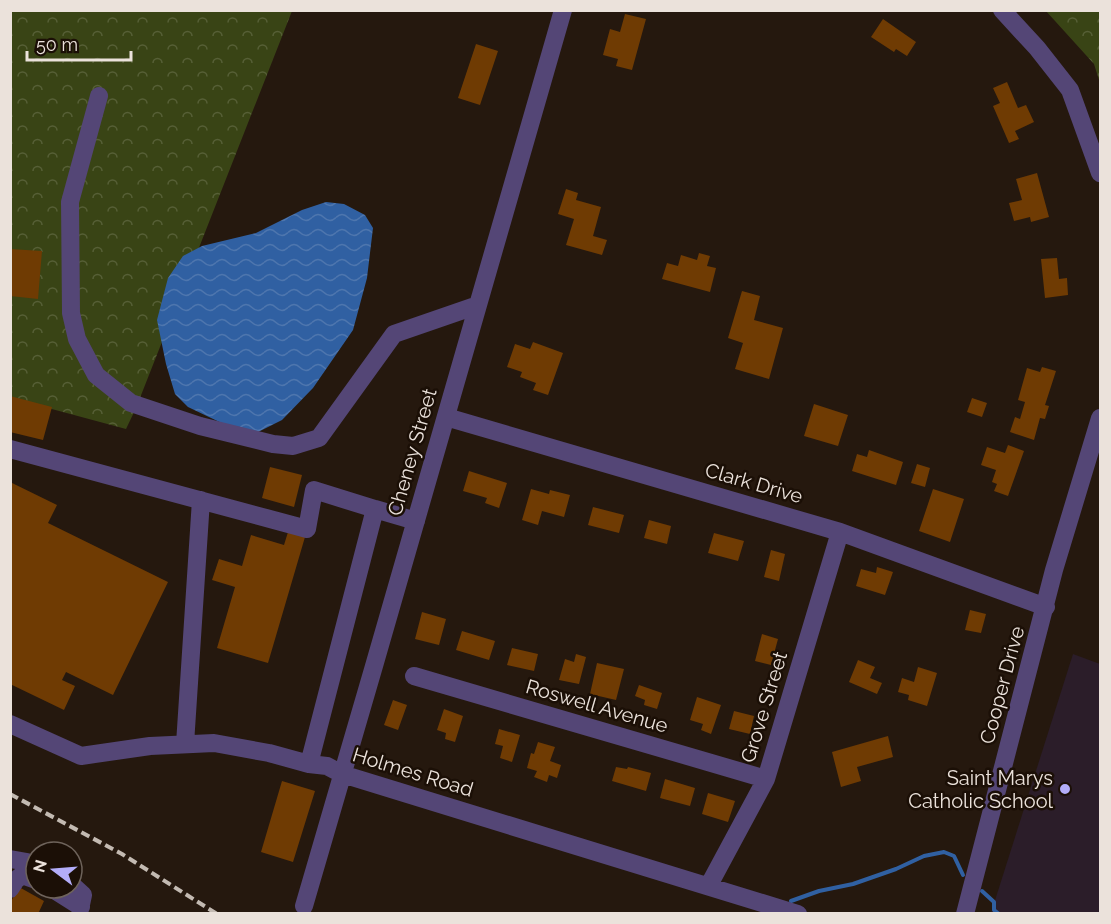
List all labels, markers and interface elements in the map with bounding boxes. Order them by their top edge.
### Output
scale bar [27,24,130,62]
text: 50 m [36,34,78,55]
street label: Cheney Street [382,385,442,518]
street label: Clark Drive [702,458,806,508]
street label: Cooper Drive [975,623,1029,747]
street label: Grove Street [736,648,792,766]
street label: Roswell Avenue [523,674,671,738]
street label: Holmes Road [350,742,476,802]
place label: Saint Marys Catholic School [908,766,1054,813]
marker: Saint Marys Catholic School [1058,782,1072,796]
north arrow [24,840,84,900]
text: N [29,858,51,874]

